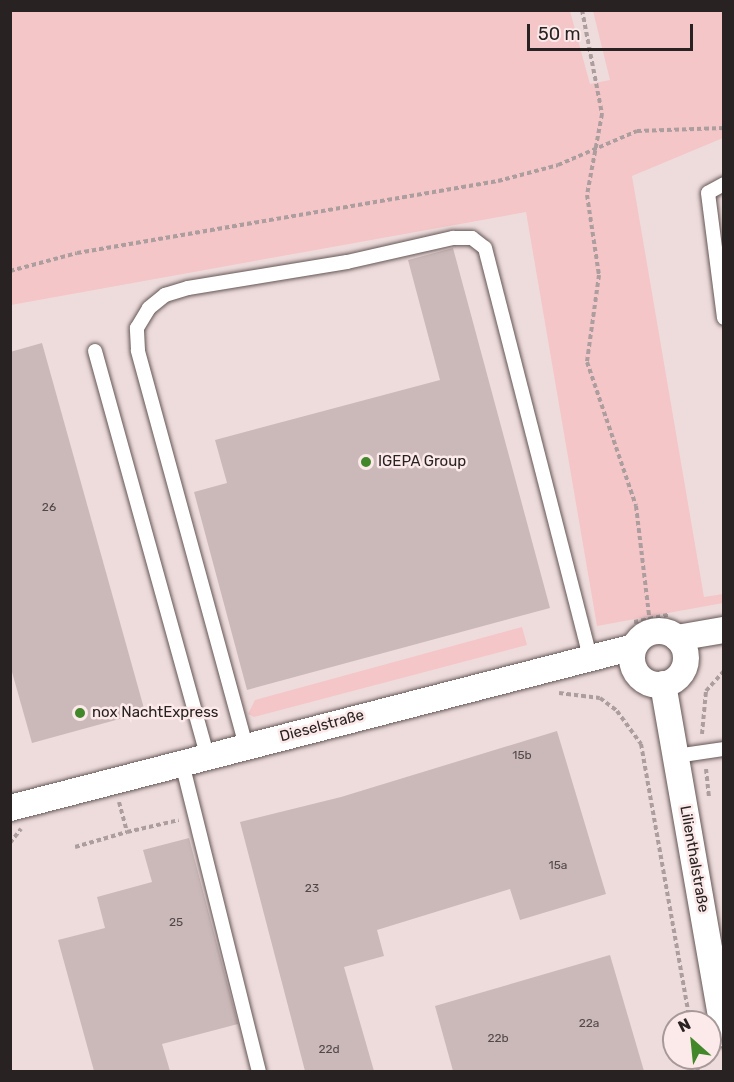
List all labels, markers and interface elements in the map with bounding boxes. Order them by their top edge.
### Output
scale bar [530,12,696,50]
text: 50 m [538,23,581,45]
place label: IGEPA Group [378,453,466,471]
marker: IGEPA Group [359,455,373,469]
house number: 26 [42,501,56,515]
place label: nox NachtExpress [92,704,219,722]
marker: nox NachtExpress [73,706,87,720]
street label: Dieselstraße [278,706,366,746]
house number: 15b [512,749,532,763]
street label: Lilienthalstraße [676,804,712,914]
house number: 15a [549,859,567,873]
house number: 23 [305,882,319,896]
house number: 25 [169,916,183,930]
north arrow [662,1010,722,1070]
text: N [675,1014,694,1036]
house number: 22a [579,1017,599,1031]
house number: 22b [487,1032,509,1046]
house number: 22d [318,1043,340,1057]

